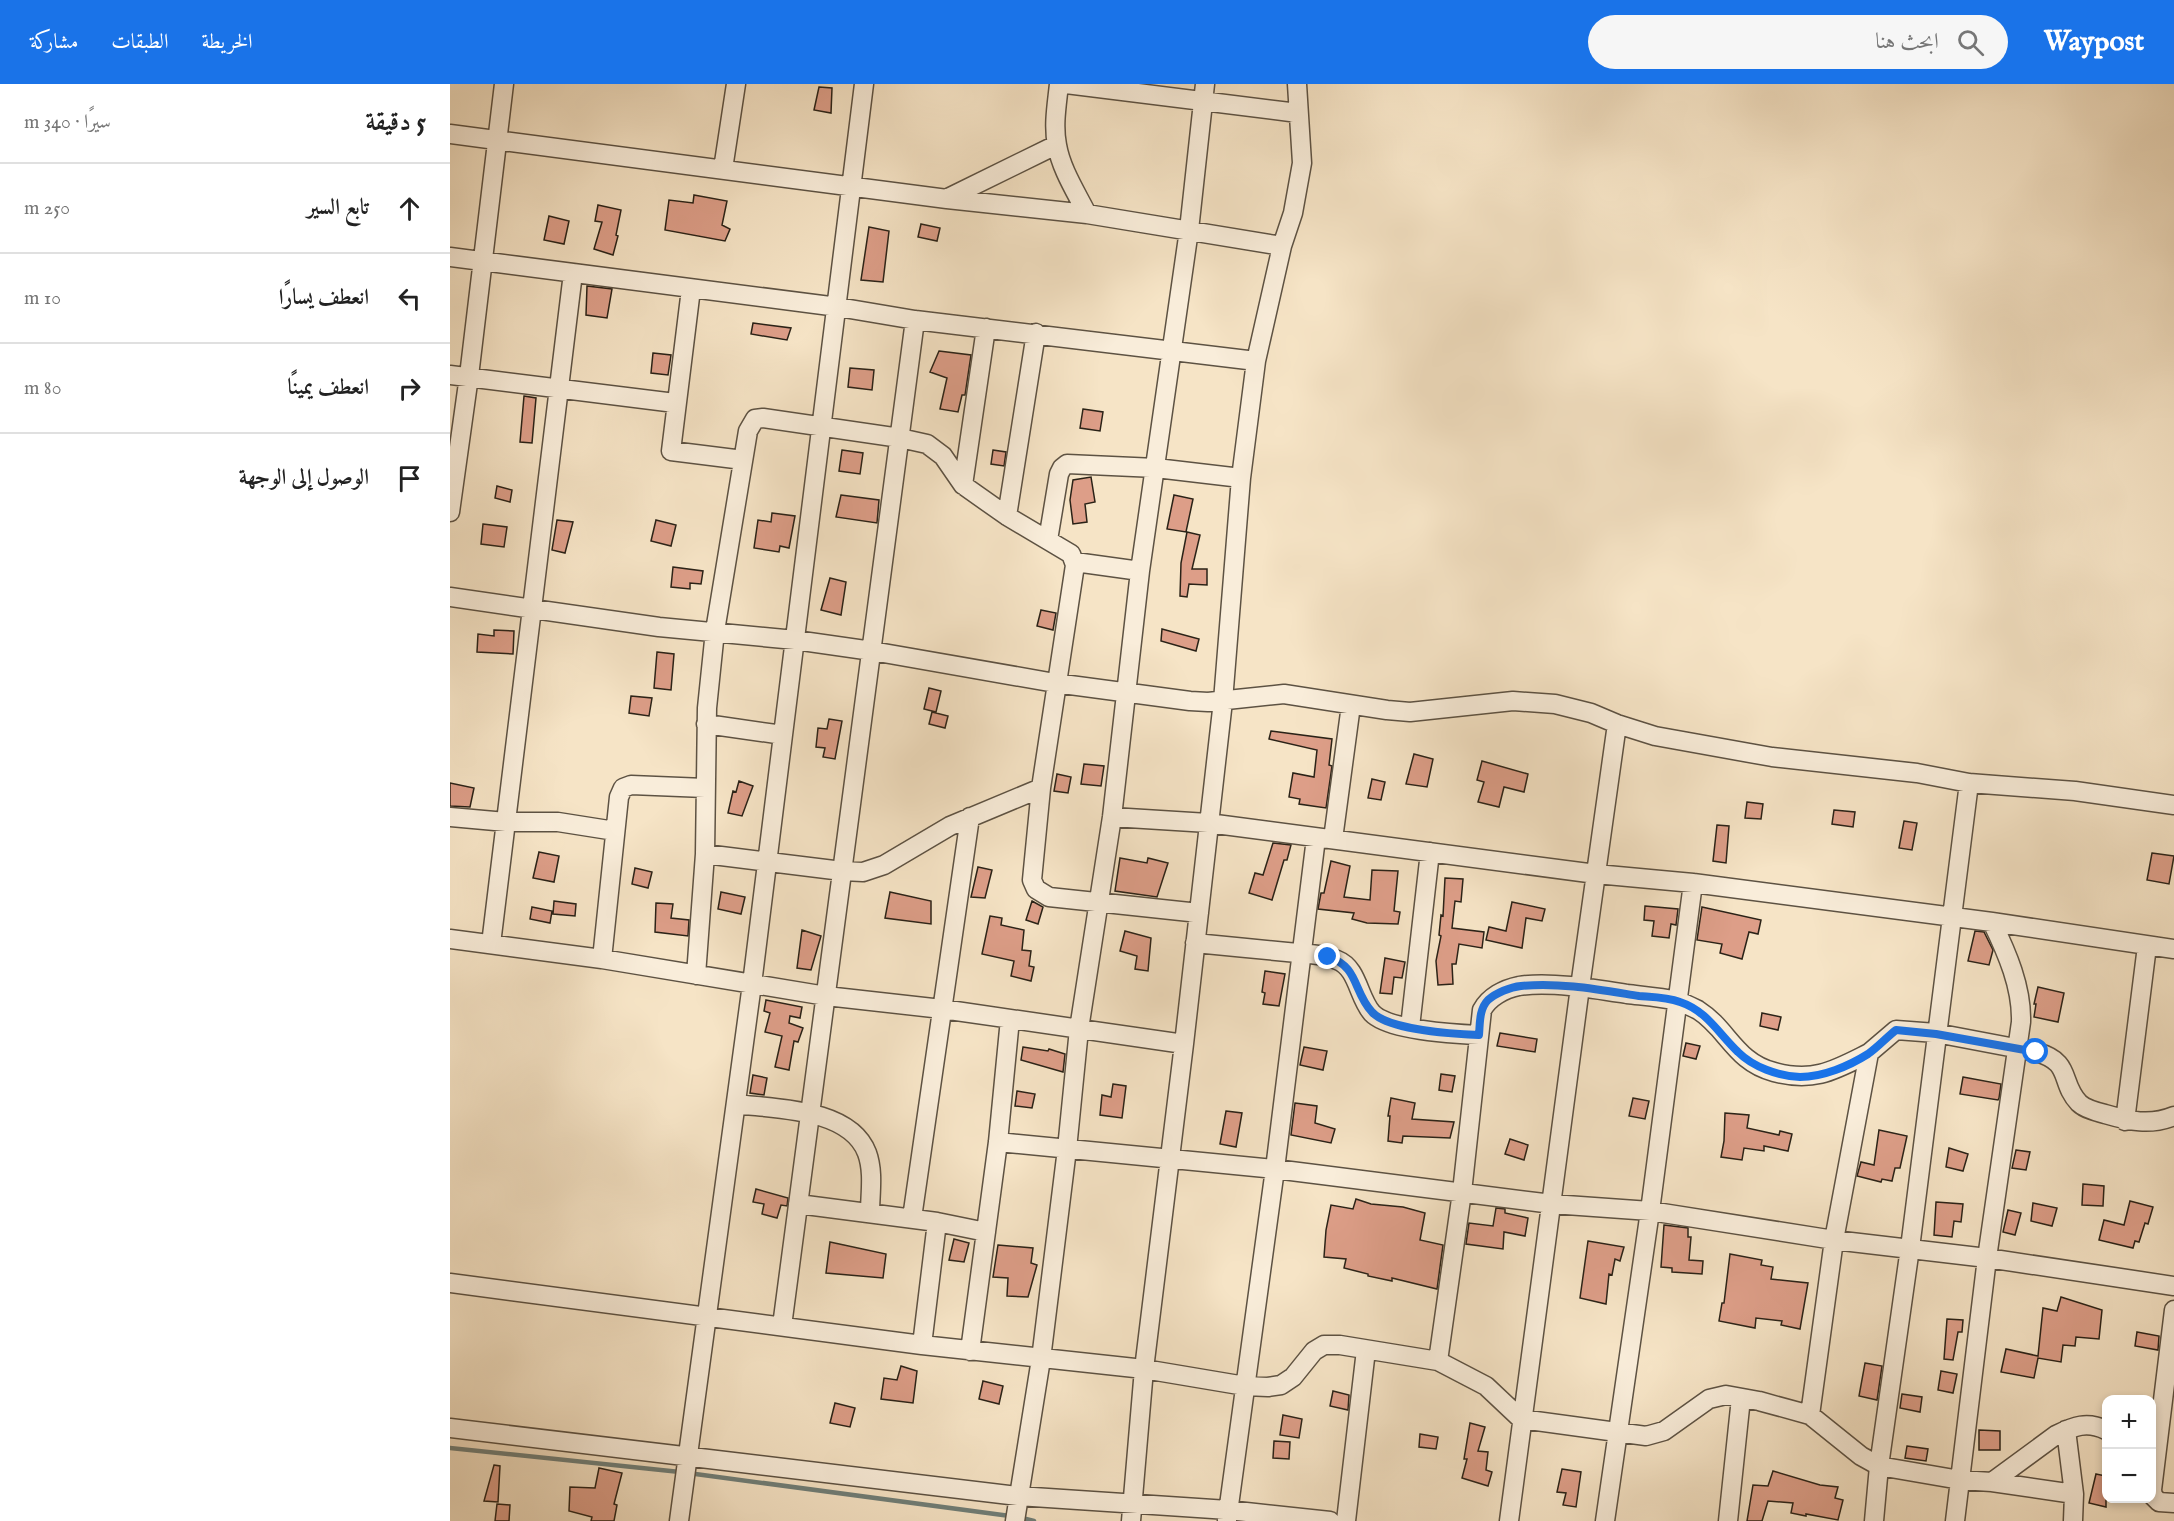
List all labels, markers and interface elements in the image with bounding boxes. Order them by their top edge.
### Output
search box [1588,15,2008,69]
text: Waypost [2044,25,2144,60]
icon: search [1954,26,1987,59]
text: ابحث هنا [1875,28,1939,56]
text: مشاركة [30,29,78,56]
text: الطبقات [111,29,168,56]
text: الخريطة [201,29,253,56]
text: 5 دقيقة [366,106,426,139]
text: سيرًا · 340 m [24,110,111,135]
icon: ahead [393,192,426,225]
text: تابع السير [307,194,369,222]
text: 250 m [24,196,70,221]
icon: left [393,282,426,315]
text: انعطف يسارًا [279,284,369,312]
text: 10 m [24,286,61,311]
icon: right [393,372,426,405]
text: انعطف يمينًا [288,374,369,402]
text: 80 m [24,376,62,401]
icon: arrive [393,462,426,495]
text: الوصول إلى الوجهة [239,464,369,492]
route end [1314,943,1340,969]
route start [2022,1038,2048,1064]
map controls [2102,1395,2156,1503]
button: + [2102,1395,2156,1449]
button: − [2102,1449,2156,1503]

